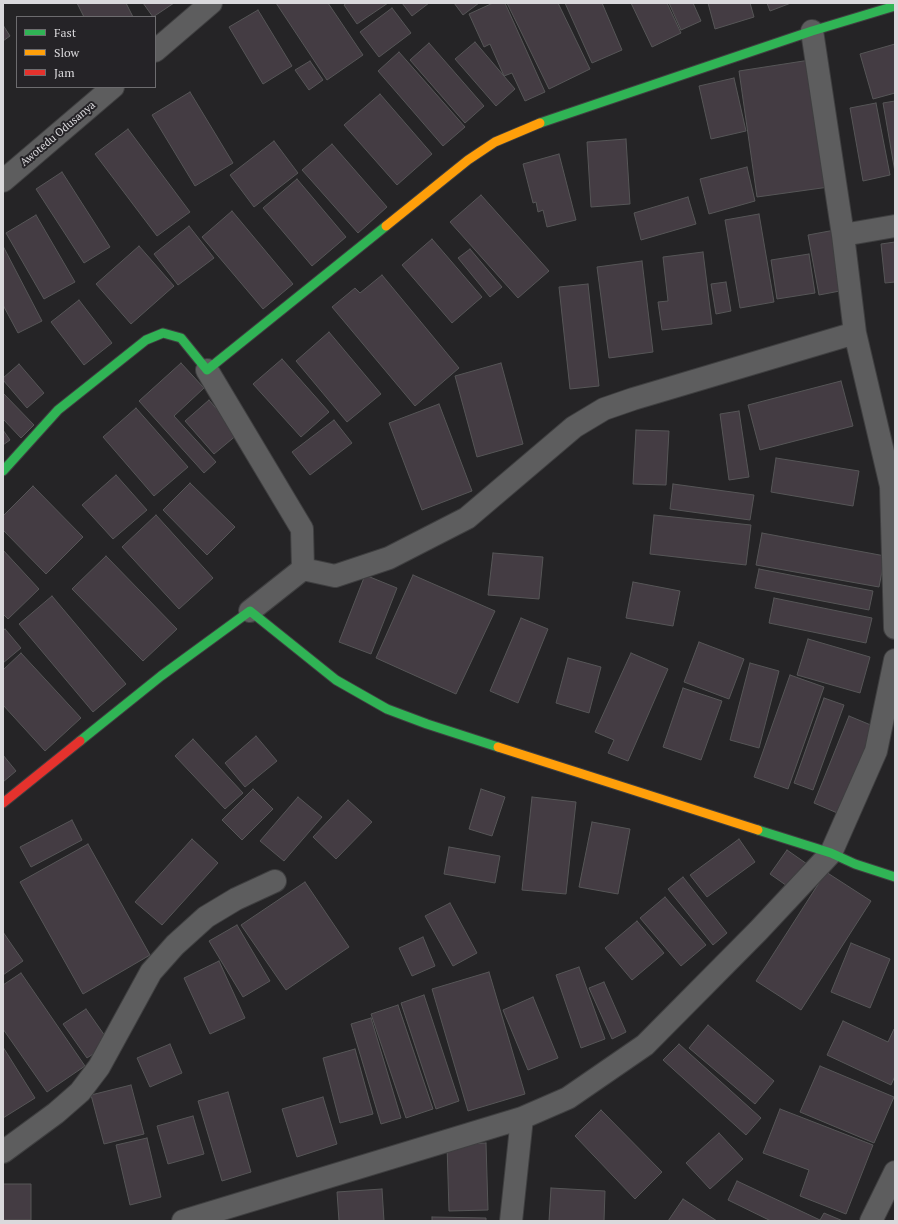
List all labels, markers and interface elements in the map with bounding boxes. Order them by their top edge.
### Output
legend [16,16,156,88]
text: Fast [54,25,76,40]
text: Slow [54,45,79,60]
text: Jam [54,65,75,80]
street label: Awotedu Odusanya [18,99,98,169]

